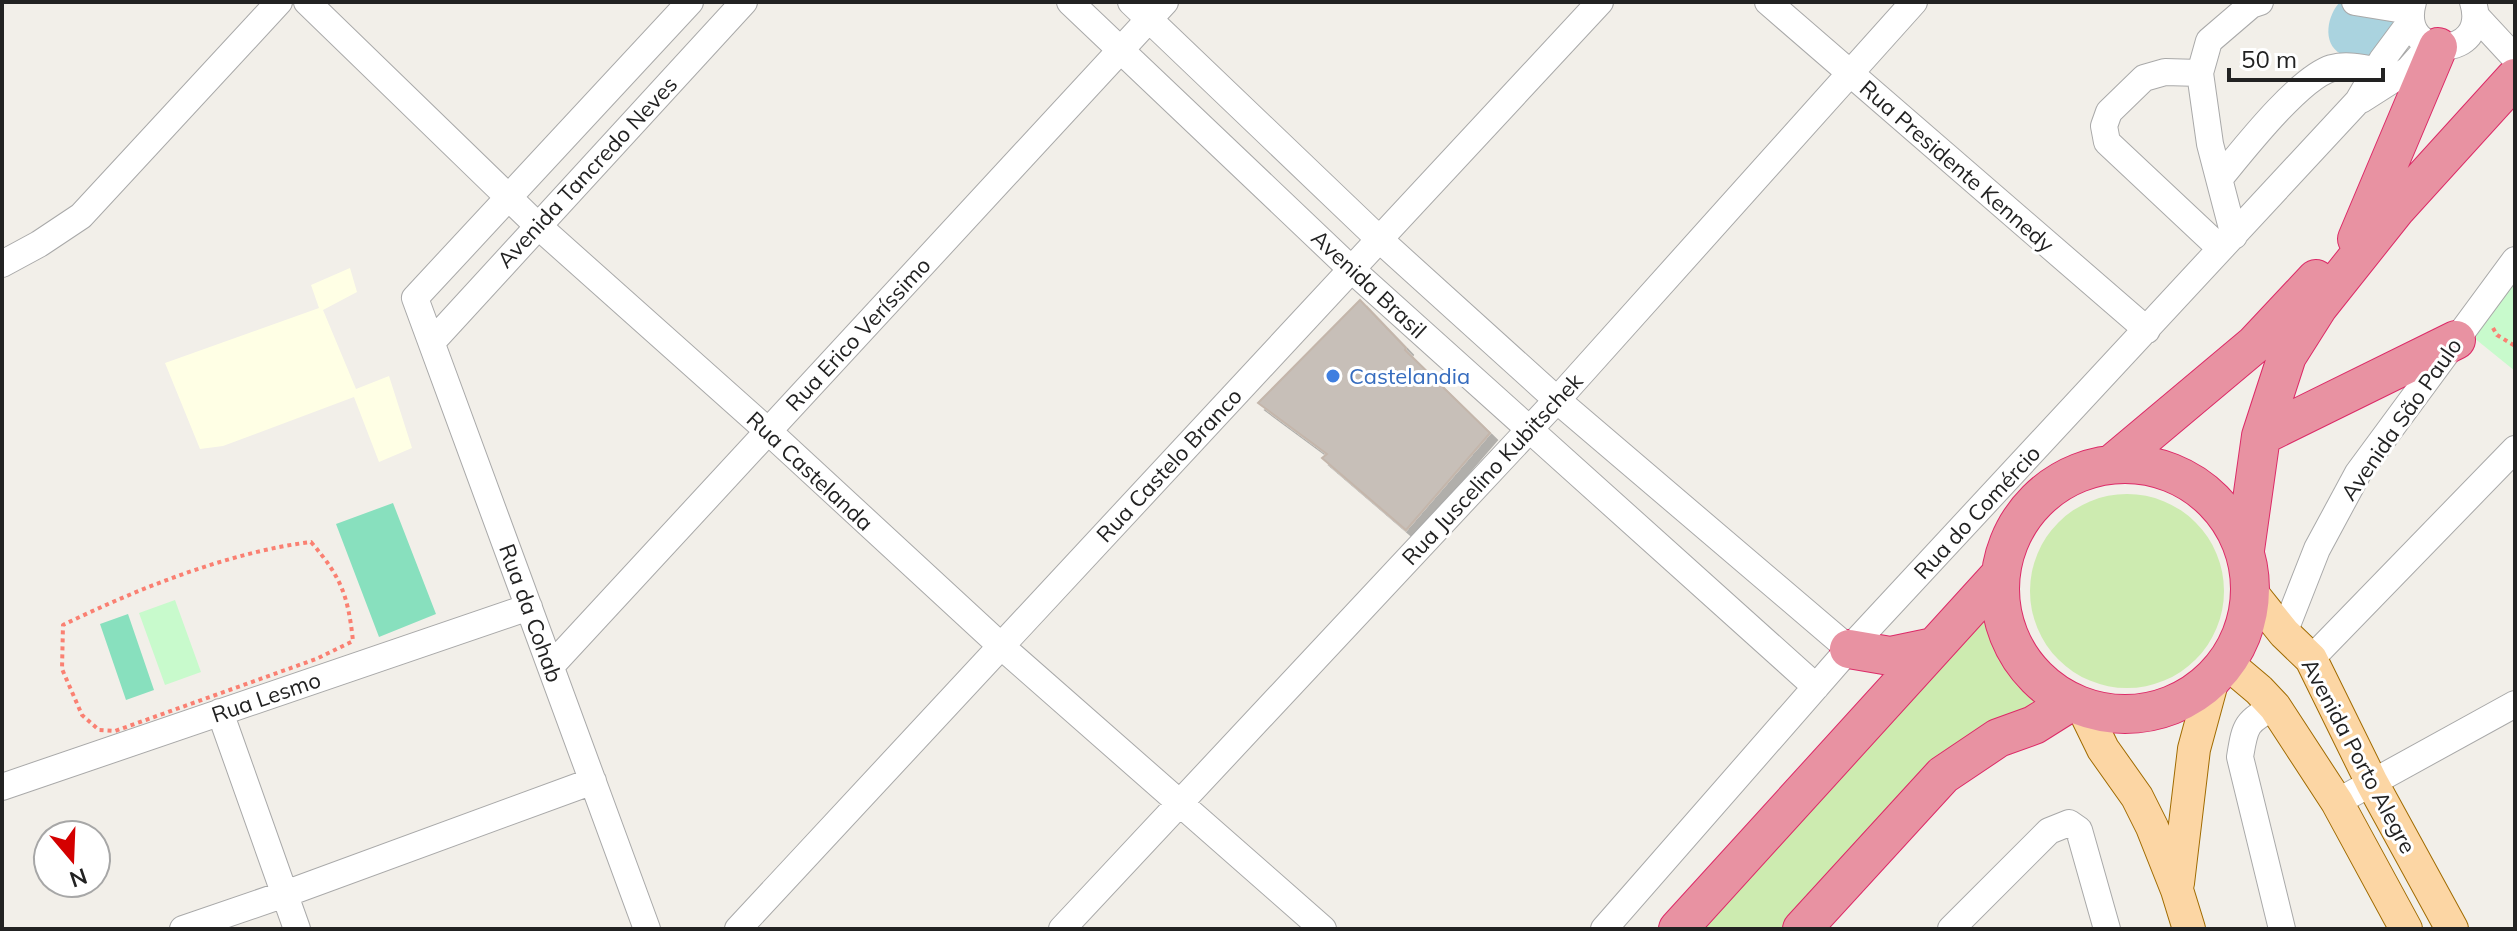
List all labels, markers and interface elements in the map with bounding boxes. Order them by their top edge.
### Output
scale bar [2229,32,2383,82]
text: 50 m [2241,44,2297,74]
street label: Avenida Tancredo Neves [491,70,683,274]
street label: Rua Presidente Kennedy [1854,74,2060,258]
street label: Avenida Brasil [1306,224,1432,344]
street label: Rua Erico Veríssimo [779,251,937,417]
street label: Avenida São Paulo [2334,332,2468,506]
place label: Castelandia [1349,362,1470,390]
marker: Castelandia [1324,367,1342,385]
street label: Rua Juscelino Kubitschek [1396,367,1589,571]
street label: Rua Castelo Branco [1090,382,1248,548]
street label: Rua Castelanda [741,405,879,537]
street label: Rua do Comércio [1908,439,2046,585]
street label: Rua da Cohab [493,540,569,686]
street label: Avenida Porto Alegre [2296,654,2422,858]
street label: Rua Lesmo [208,665,324,729]
north arrow [32,819,112,899]
text: N [66,862,91,894]

